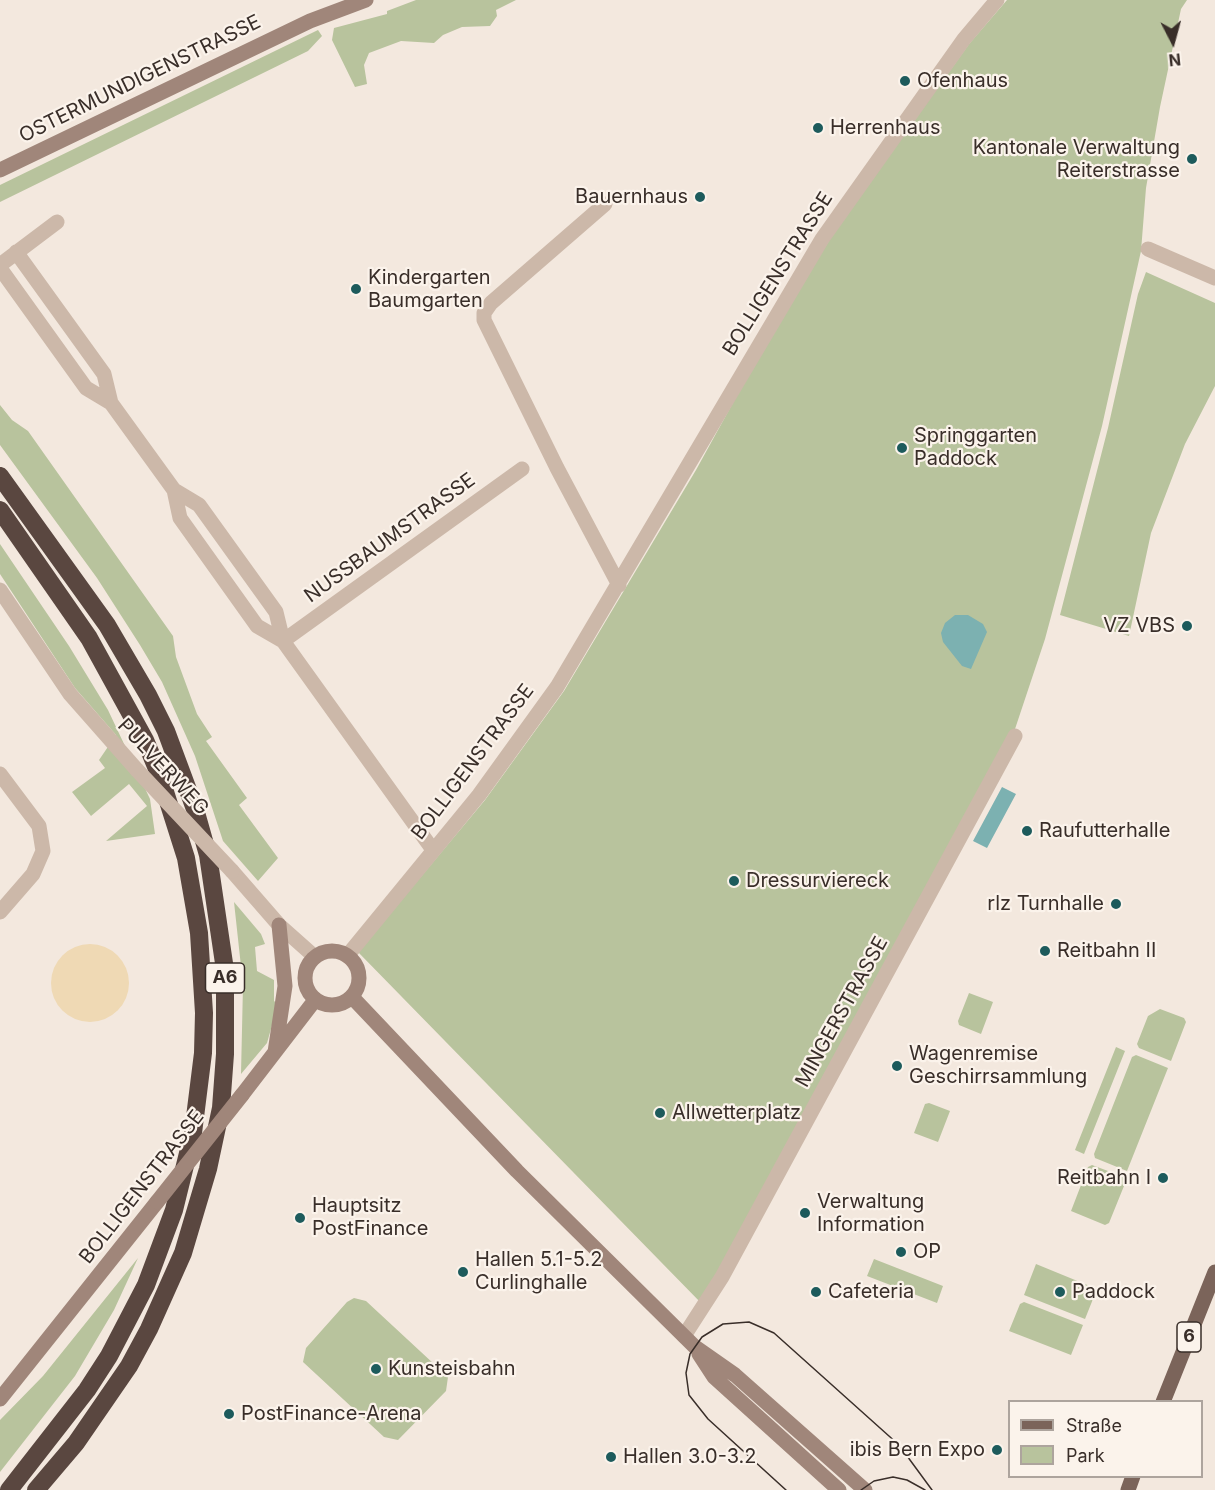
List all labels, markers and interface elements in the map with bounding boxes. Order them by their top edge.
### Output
street label: OSTERMUNDIGENSTRASSE [15,10,265,148]
north arrow [1143,12,1203,72]
text: N [1168,49,1182,70]
place label: Ofenhaus [917,69,1008,93]
marker: Ofenhaus [898,74,912,88]
place label: Herrenhaus [830,116,940,140]
marker: Herrenhaus [811,121,825,135]
place label: Kantonale Verwaltung Reiterstrasse [973,136,1180,183]
marker: Kantonale Verwaltung Reiterstrasse [1185,152,1199,166]
place label: Bauernhaus [575,185,688,209]
street label: BOLLIGENSTRASSE [718,188,838,360]
marker: Bauernhaus [693,190,707,204]
place label: Kindergarten Baumgarten [368,266,491,313]
marker: Kindergarten Baumgarten [349,282,363,296]
place label: Springgarten Paddock [914,424,1037,471]
marker: Springgarten Paddock [895,441,909,455]
street label: NUSSBAUMSTRASSE [300,468,480,608]
place label: VZ VBS [1103,614,1175,638]
marker: VZ VBS [1180,619,1194,633]
street label: BOLLIGENSTRASSE [407,680,539,844]
street label: PULVERWEG [112,714,214,820]
place label: Raufutterhalle [1039,819,1170,843]
marker: Raufutterhalle [1020,824,1034,838]
place label: Dressurviereck [746,869,889,893]
marker: Dressurviereck [727,874,741,888]
place label: rlz Turnhalle [987,892,1104,916]
marker: rlz Turnhalle [1109,897,1123,911]
street label: MINGERSTRASSE [791,933,893,1091]
place label: Reitbahn II [1057,939,1156,963]
marker: Reitbahn II [1038,944,1052,958]
road number: A6 [206,963,244,993]
place label: Wagenremise Geschirrsammlung [909,1042,1087,1089]
marker: Wagenremise Geschirrsammlung [890,1059,904,1073]
place label: Allwetterplatz [672,1101,801,1125]
street label: BOLLIGENSTRASSE [75,1105,209,1269]
marker: Allwetterplatz [653,1106,667,1120]
place label: Reitbahn I [1057,1166,1151,1190]
marker: Reitbahn I [1156,1171,1170,1185]
place label: Verwaltung Information [817,1190,925,1237]
place label: Hauptsitz PostFinance [312,1194,428,1241]
marker: Verwaltung Information [798,1206,812,1220]
marker: Hauptsitz PostFinance [293,1211,307,1225]
place label: OP [913,1240,941,1264]
marker: OP [894,1245,908,1259]
place label: Hallen 5.1-5.2 Curlinghalle [475,1248,602,1295]
marker: Hallen 5.1-5.2 Curlinghalle [456,1265,470,1279]
place label: Cafeteria [828,1280,914,1304]
place label: Paddock [1072,1280,1155,1304]
marker: Cafeteria [809,1285,823,1299]
marker: Paddock [1053,1285,1067,1299]
road number: 6 [1177,1322,1201,1352]
place label: Kunsteisbahn [388,1357,516,1381]
marker: Kunsteisbahn [369,1362,383,1376]
legend [1008,1400,1203,1478]
place label: PostFinance-Arena [241,1402,422,1426]
marker: PostFinance-Arena [222,1407,236,1421]
text: Straße [1066,1415,1122,1436]
place label: ibis Bern Expo [850,1438,985,1462]
marker: ibis Bern Expo [990,1443,1004,1457]
place label: Hallen 3.0-3.2 [623,1445,756,1469]
text: Park [1066,1445,1105,1466]
marker: Hallen 3.0-3.2 [604,1450,618,1464]

